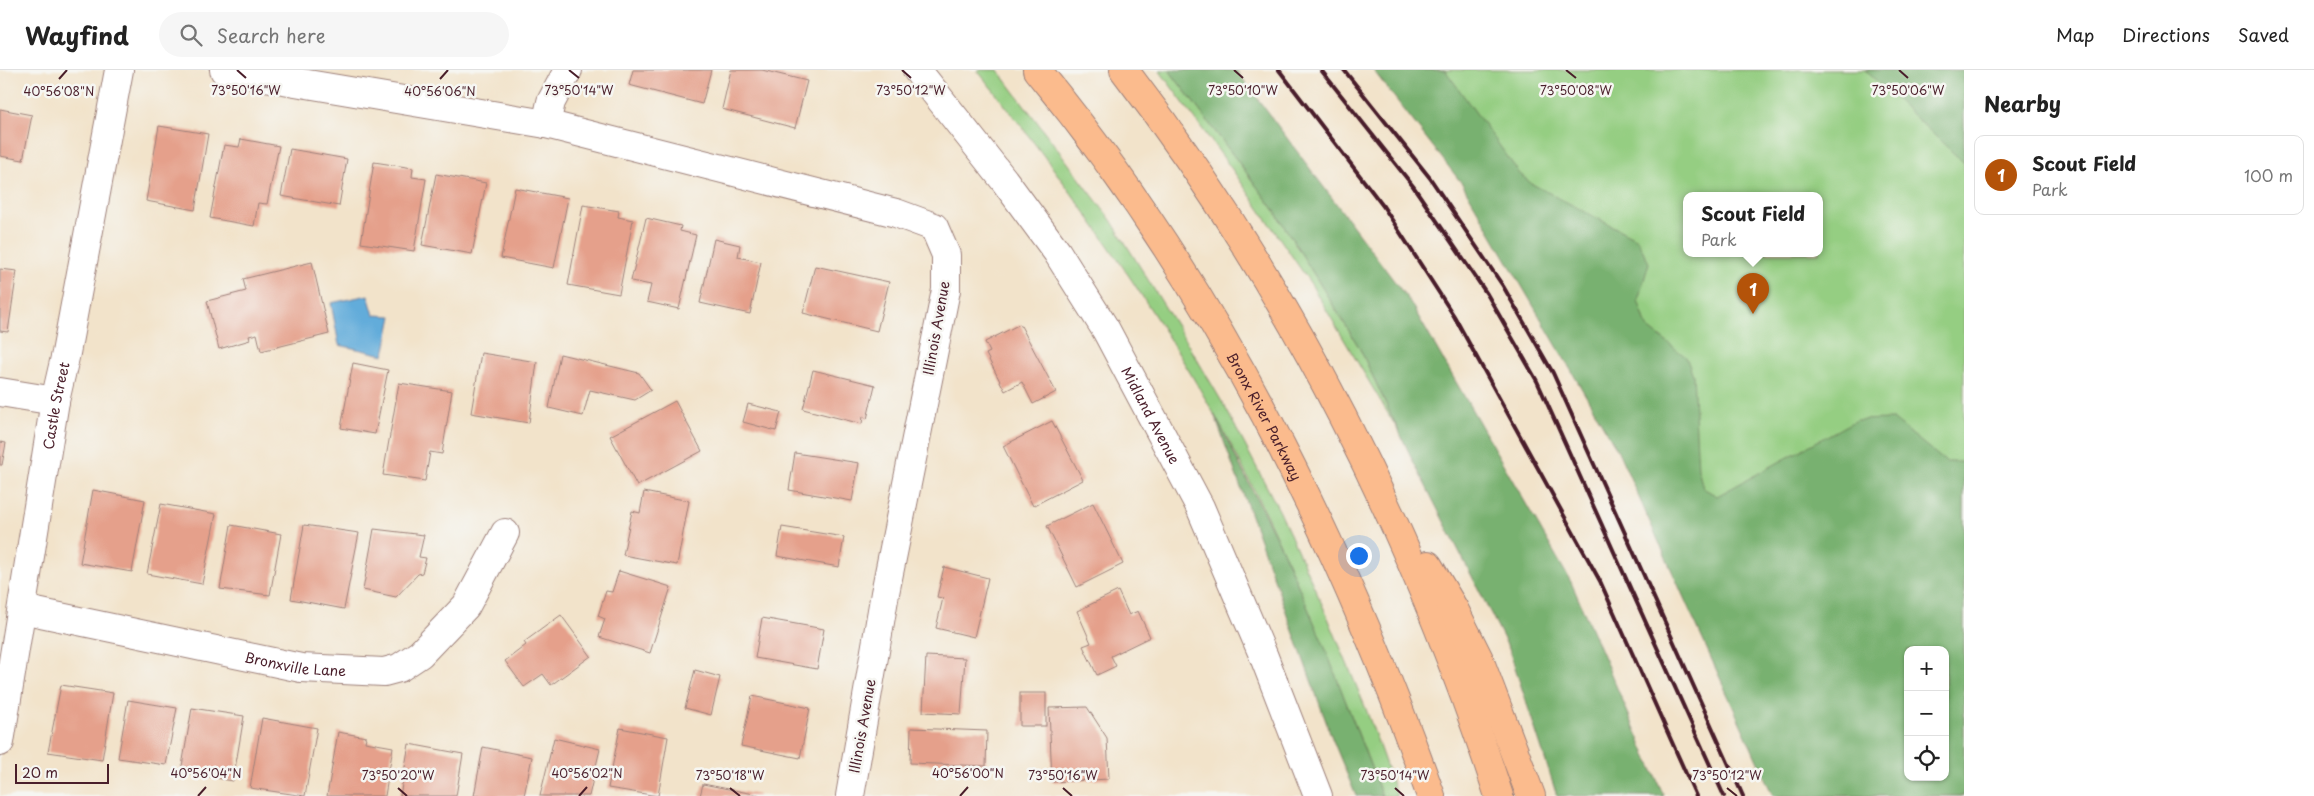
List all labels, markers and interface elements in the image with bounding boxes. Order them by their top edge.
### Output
search box [159,12,509,57]
text: Wayfind [25,17,129,53]
icon: search [177,21,205,49]
text: Search here [217,21,325,49]
text: Map [2056,21,2094,48]
text: Directions [2122,21,2210,48]
text: Saved [2238,21,2289,48]
text: 73°50'16"W [211,81,281,99]
text: 73°50'14"W [545,81,614,99]
text: 73°50'12"W [876,81,946,99]
text: 73°50'10"W [1208,81,1279,99]
text: 73°50'08"W [1540,81,1613,99]
text: 73°50'06"W [1872,81,1945,99]
text: 40°56'08"N [24,82,94,100]
text: 40°56'06"N [404,82,476,100]
text: Nearby [1984,87,2061,119]
text: Scout Field [2032,149,2136,177]
text: 1 [1997,163,2005,187]
text: 100 m [2244,163,2293,187]
text: Park [2032,177,2068,201]
popup [1683,192,1823,257]
text: Scout Field [1701,199,1805,227]
text: Park [1701,227,1737,251]
pin: 1 [1737,273,1769,314]
street label: Illinois Avenue [917,279,955,377]
street label: Bronx River Parkway [1222,348,1307,484]
street label: Castle Street [37,359,74,451]
street label: Midland Avenue [1117,363,1186,468]
your location [1346,543,1372,569]
street label: Bronxville Lane [242,646,347,681]
map controls [1904,646,1949,781]
button: + [1904,646,1949,691]
street label: Illinois Avenue [843,677,881,775]
button: − [1904,691,1949,736]
button: locate [1904,736,1949,781]
scale bar [15,761,109,784]
text: 20 m [22,762,58,783]
text: 40°56'04"N [170,764,242,782]
text: 40°56'02"N [551,764,623,782]
text: 40°56'00"N [932,764,1004,782]
text: 73°50'20"W [362,766,435,784]
text: 73°50'18"W [696,766,765,784]
text: 73°50'16"W [1028,766,1098,784]
text: 73°50'14"W [1361,766,1430,784]
text: 73°50'12"W [1692,766,1762,784]

